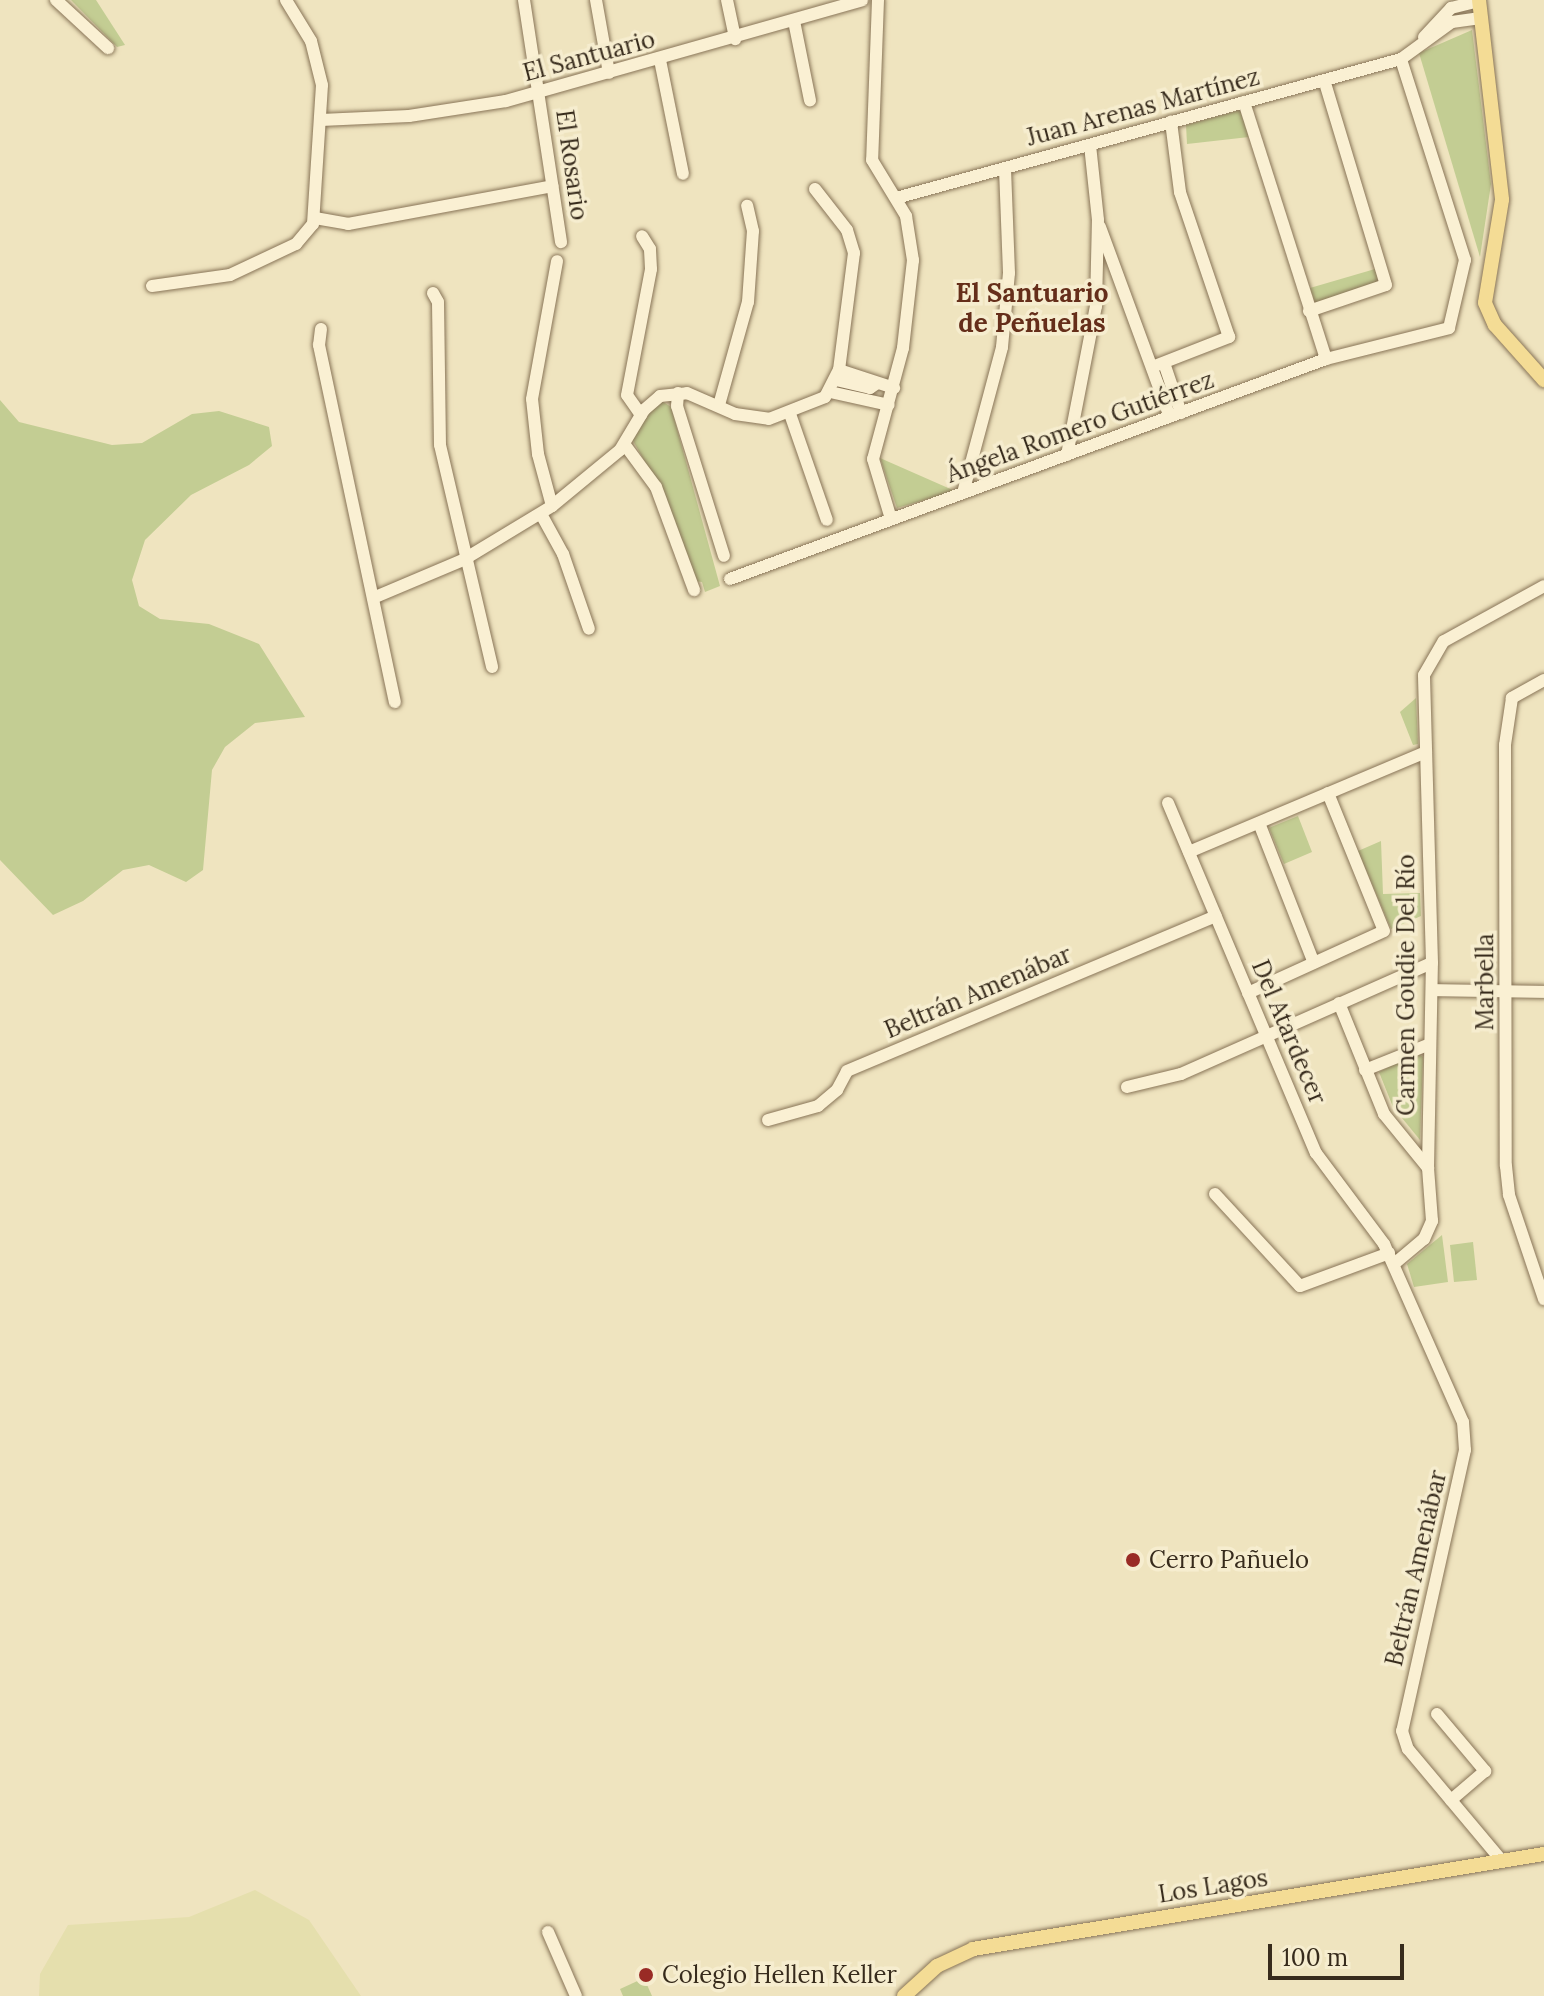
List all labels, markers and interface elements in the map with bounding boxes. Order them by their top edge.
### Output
street label: El Santuario [520,25,658,87]
street label: Juan Arenas Martínez [1023,62,1263,152]
street label: El Rosario [550,108,594,222]
district label: El Santuario de Peñuelas [956,277,1108,338]
street label: Ángela Romero Gutiérrez [942,365,1218,489]
street label: Carmen Goudie Del Río [1392,854,1420,1116]
street label: Marbella [1471,933,1499,1031]
street label: Beltrán Amenábar [880,940,1076,1044]
street label: Del Atardecer [1246,956,1332,1108]
street label: Beltrán Amenábar [1379,1467,1453,1669]
place label: Cerro Pañuelo [1149,1546,1309,1574]
marker: Cerro Pañuelo [1124,1551,1142,1569]
street label: Los Lagos [1156,1863,1270,1909]
scale bar [1272,1928,1408,1978]
text: 100 m [1282,1942,1348,1973]
place label: Colegio Hellen Keller [662,1961,897,1989]
marker: Colegio Hellen Keller [637,1966,655,1984]

